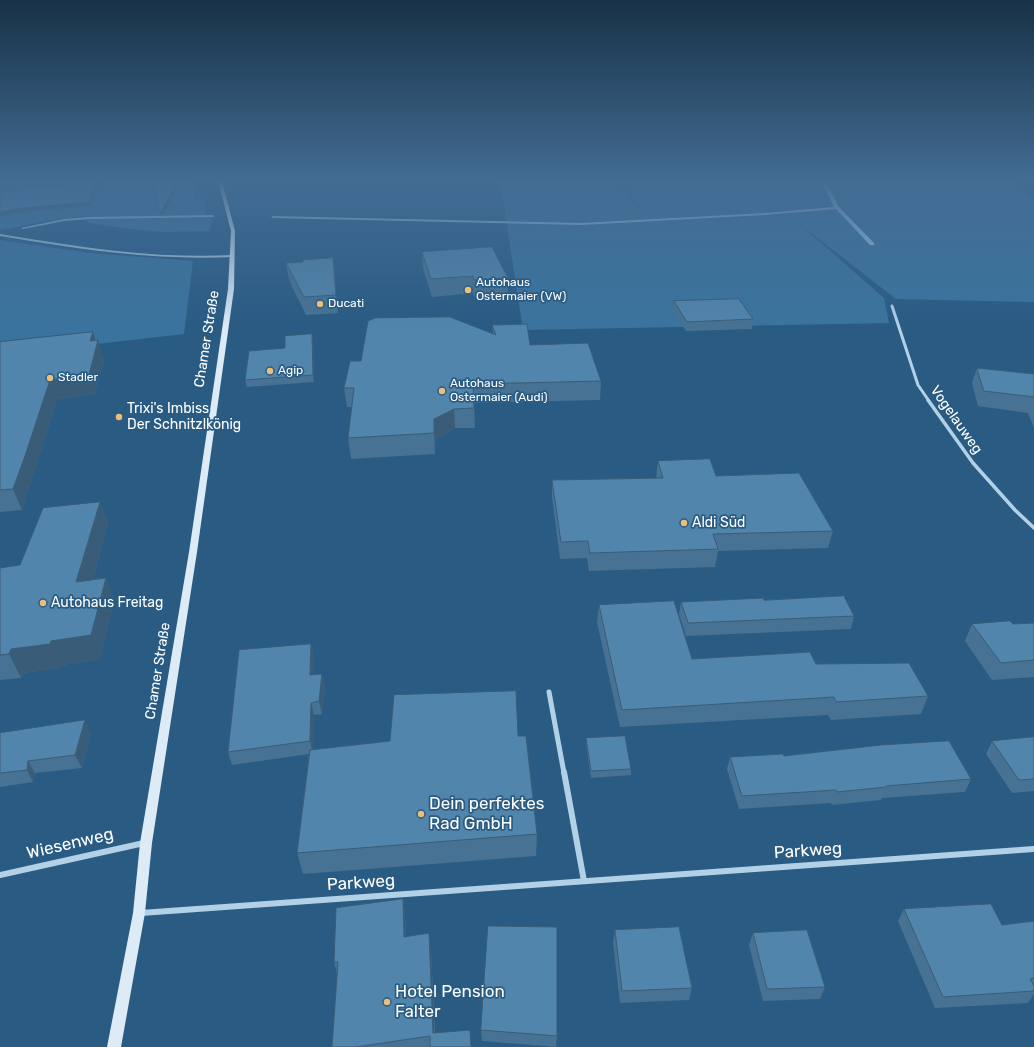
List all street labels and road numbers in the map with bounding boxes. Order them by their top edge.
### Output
street label: Chamer Straße [191,289,223,389]
street label: Vogelauweg [926,383,986,457]
street label: Chamer Straße [142,621,174,721]
street label: Wiesenweg [24,824,116,864]
street label: Parkweg [773,838,843,864]
street label: Parkweg [326,870,396,896]

